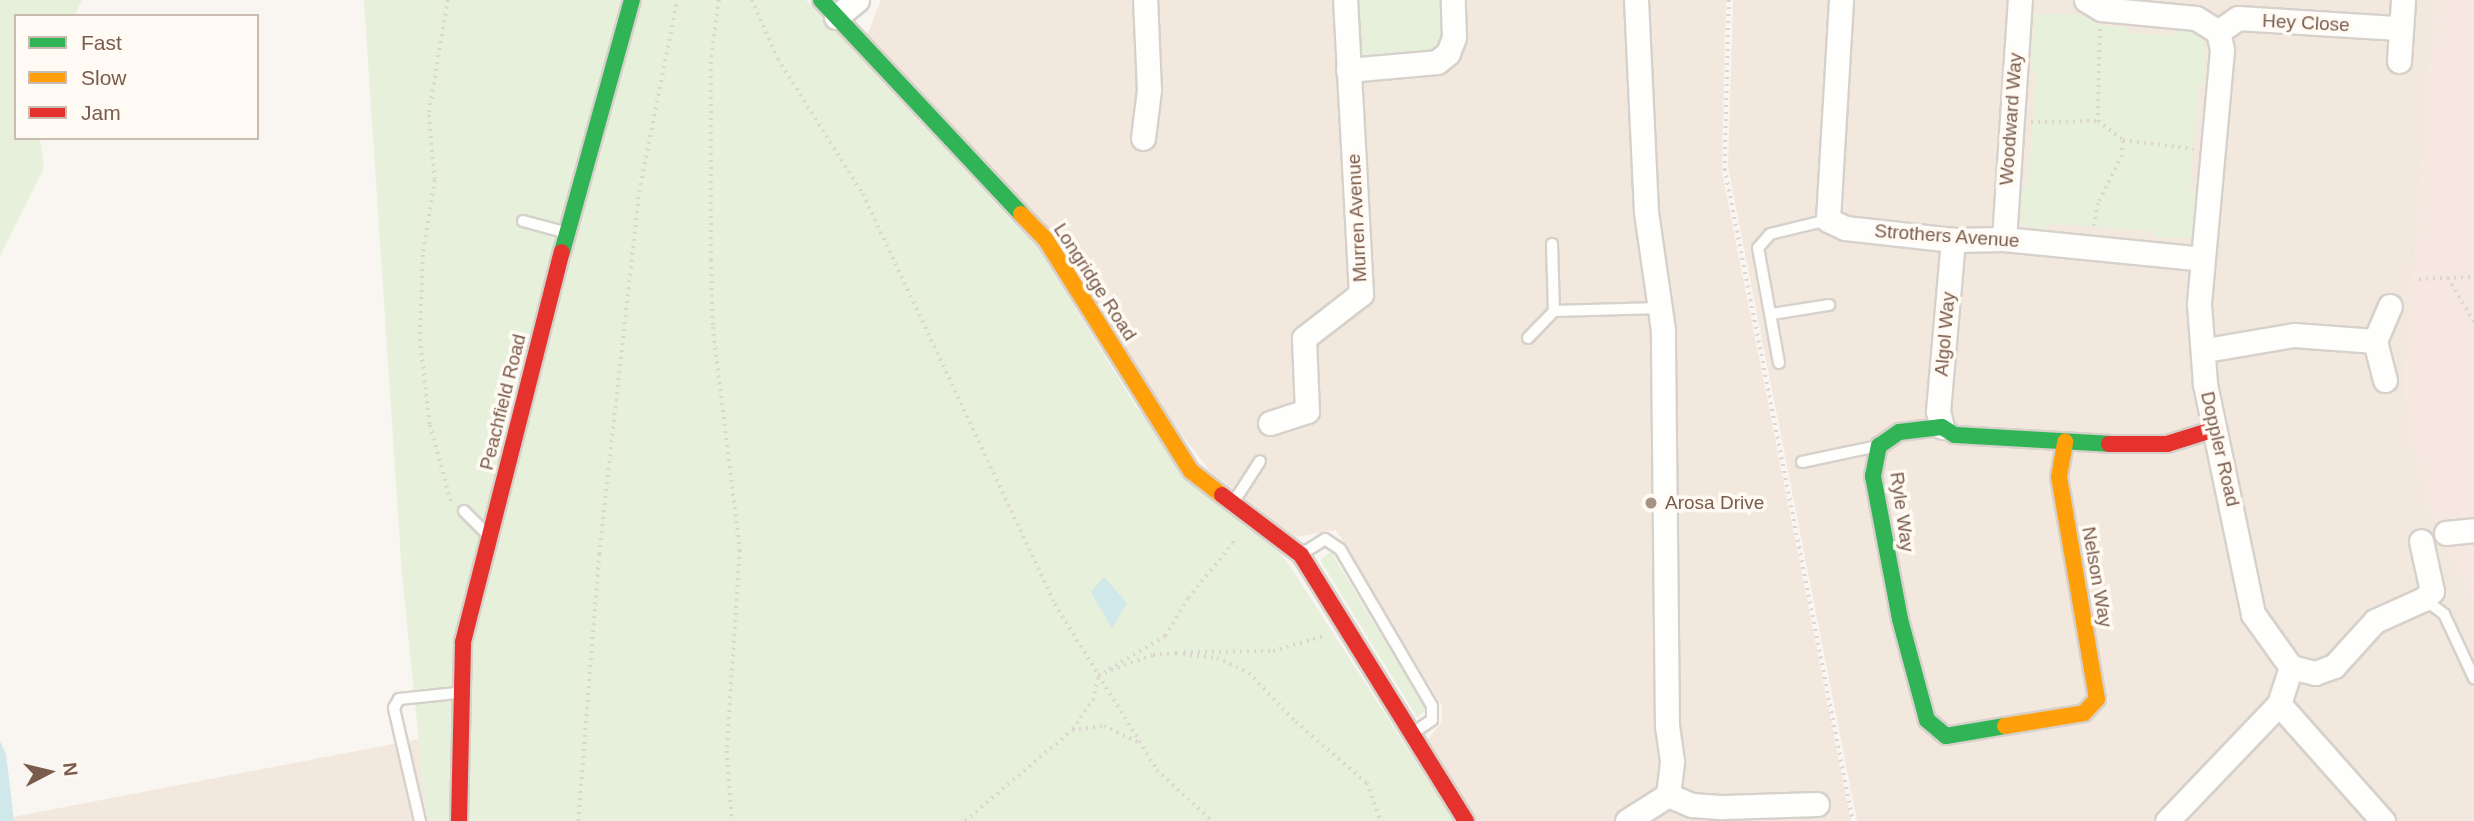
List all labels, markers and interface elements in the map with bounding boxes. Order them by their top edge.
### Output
street label: Hey Close [2262,9,2350,37]
legend [14,14,259,140]
text: Fast [81,31,122,54]
street label: Woodward Way [1995,52,2027,186]
text: Slow [81,66,127,89]
text: Jam [81,101,121,124]
street label: Murren Avenue [1342,153,1372,283]
street label: Longridge Road [1049,219,1141,345]
street label: Strothers Avenue [1873,220,2021,252]
street label: Algol Way [1930,291,1960,377]
street label: Peachfield Road [475,332,531,472]
street label: Doppler Road [2196,389,2244,509]
street label: Ryle Way [1885,471,1919,553]
place label: Arosa Drive [1665,492,1764,514]
marker: Arosa Drive [1643,495,1659,511]
street label: Nelson Way [2077,525,2117,629]
north arrow [14,737,84,807]
text: N [59,761,82,777]

